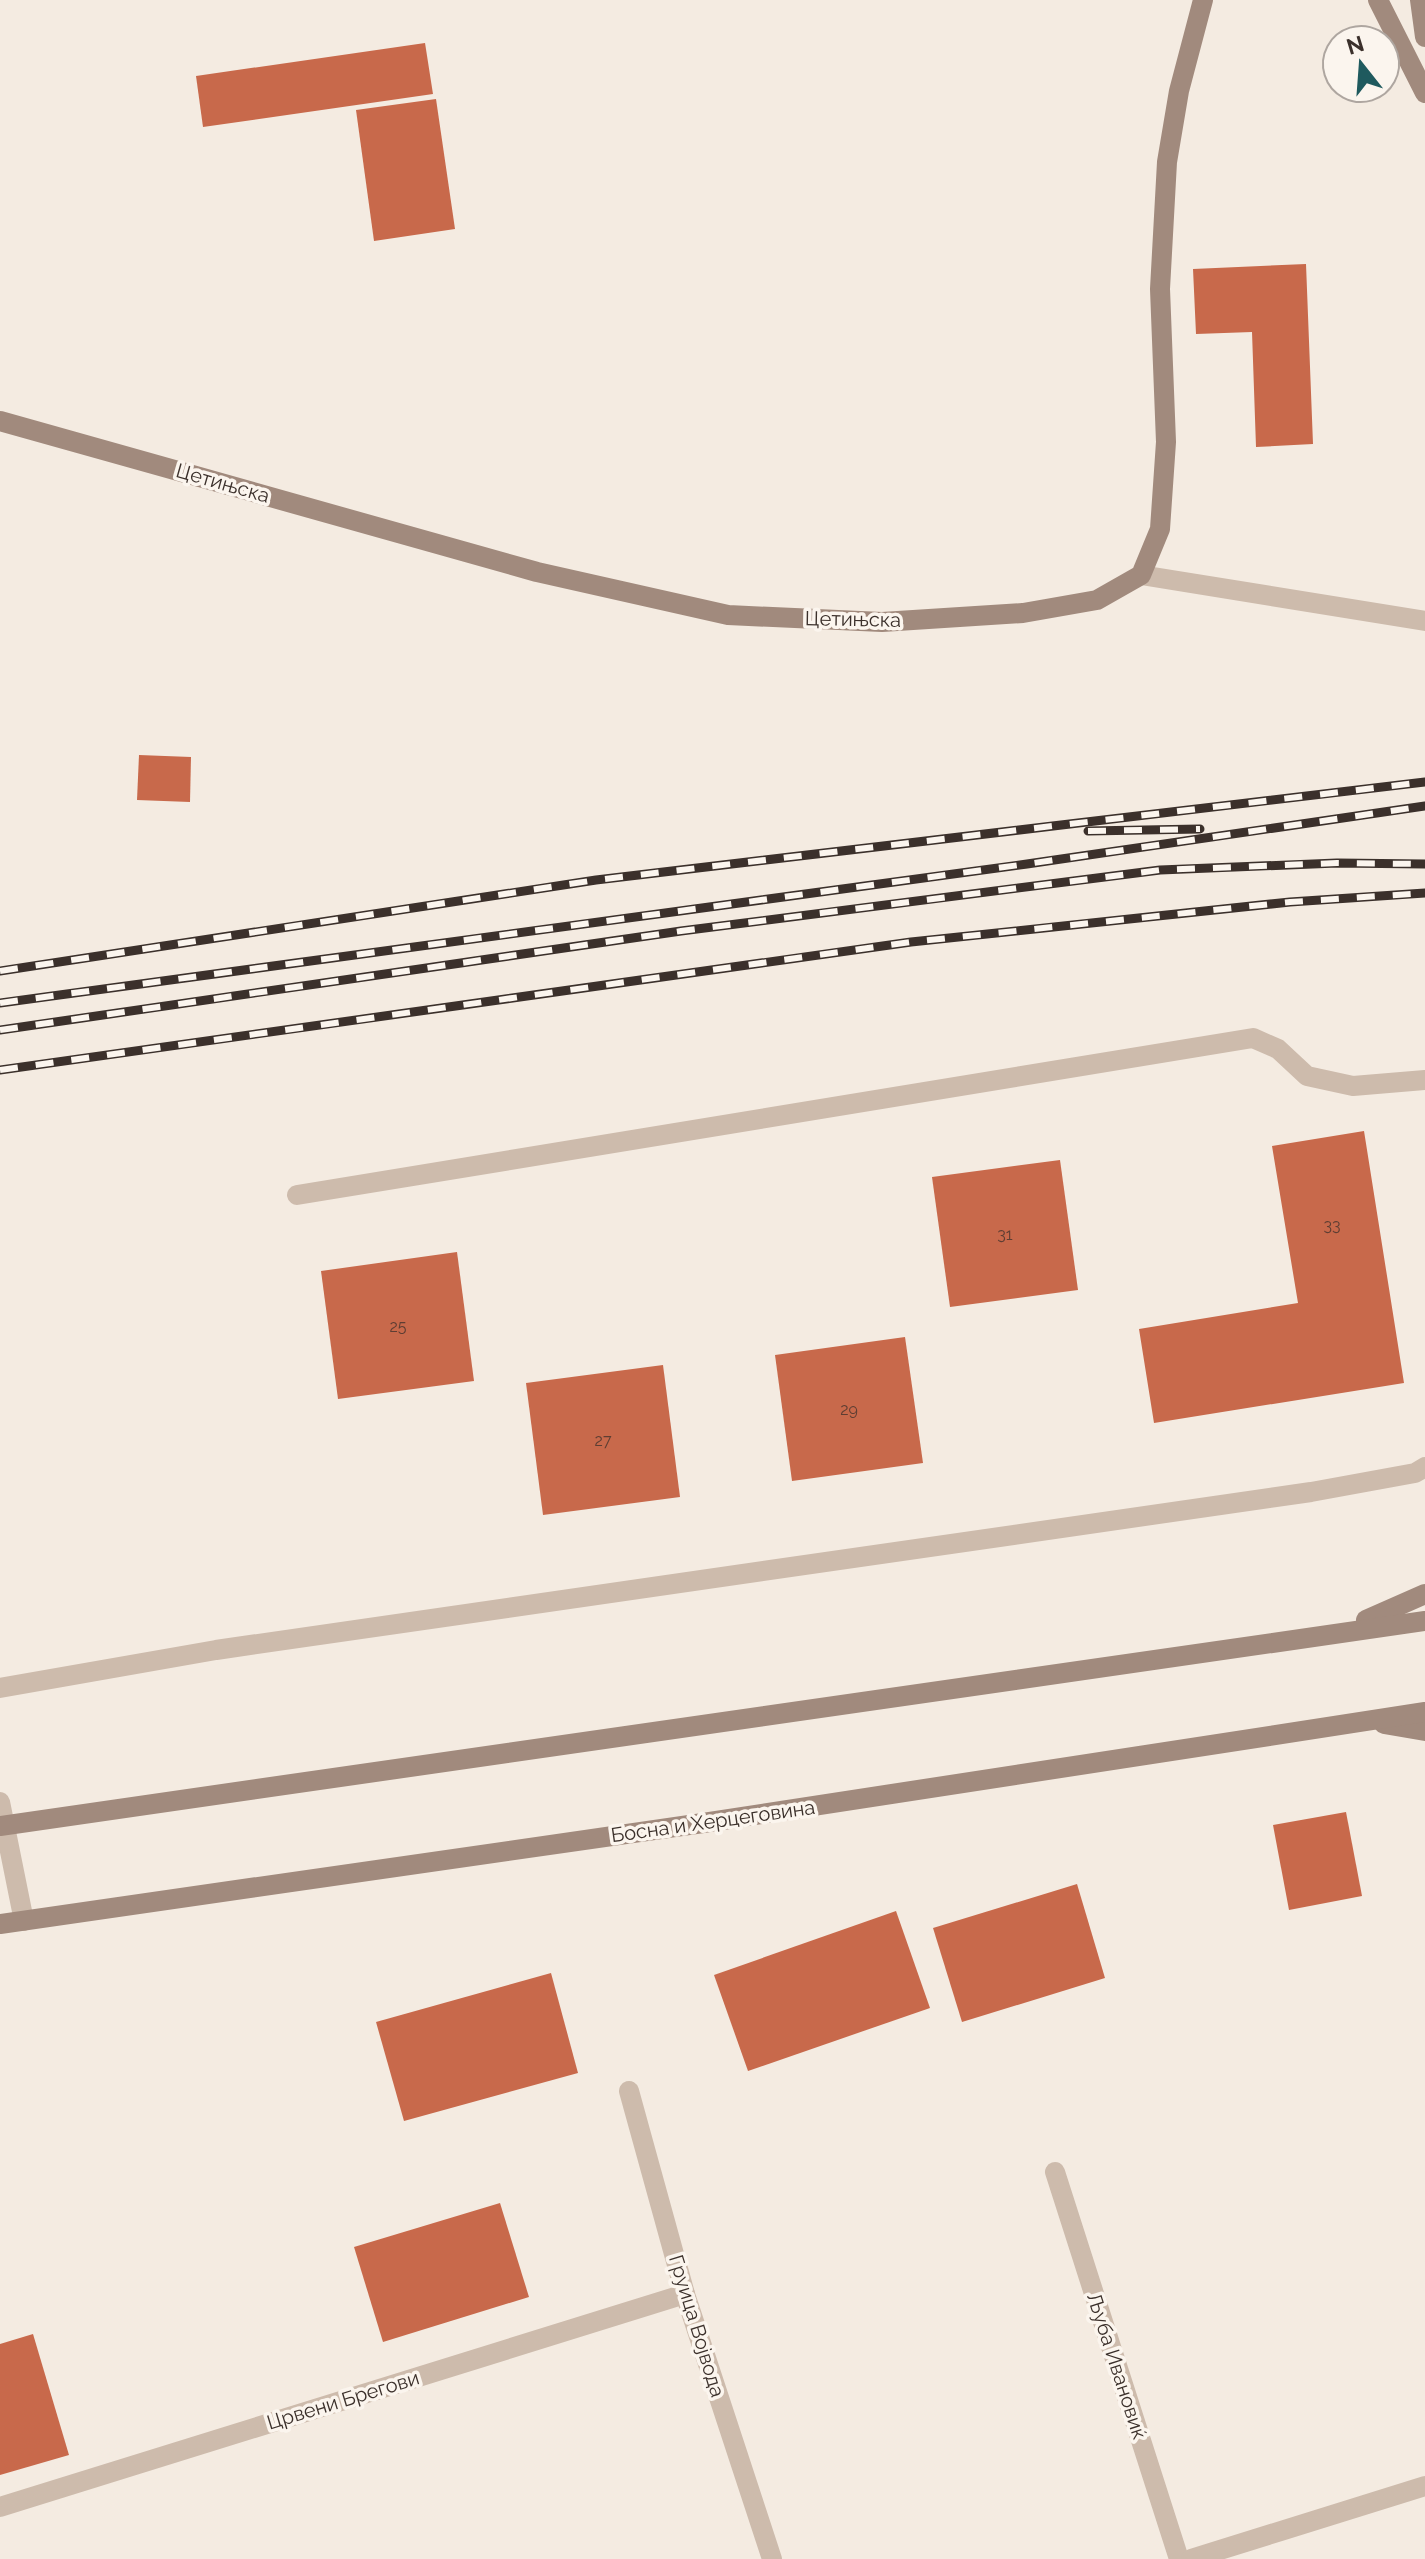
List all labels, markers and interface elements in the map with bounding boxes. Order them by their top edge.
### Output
north arrow [1321,24,1401,104]
text: N [1343,30,1367,60]
street label: Цетињска [173,458,273,508]
street label: Цетињска [805,606,901,632]
house number: 33 [1323,1216,1341,1235]
house number: 31 [997,1225,1013,1244]
house number: 25 [389,1317,407,1336]
house number: 29 [840,1400,858,1419]
house number: 27 [595,1431,612,1450]
street label: Босна и Херцеговина [609,1795,817,1847]
street label: Груица Војвода [664,2252,730,2400]
street label: Љуба Ивановиќ [1082,2290,1152,2442]
street label: Црвени Брегови [264,2365,422,2435]

